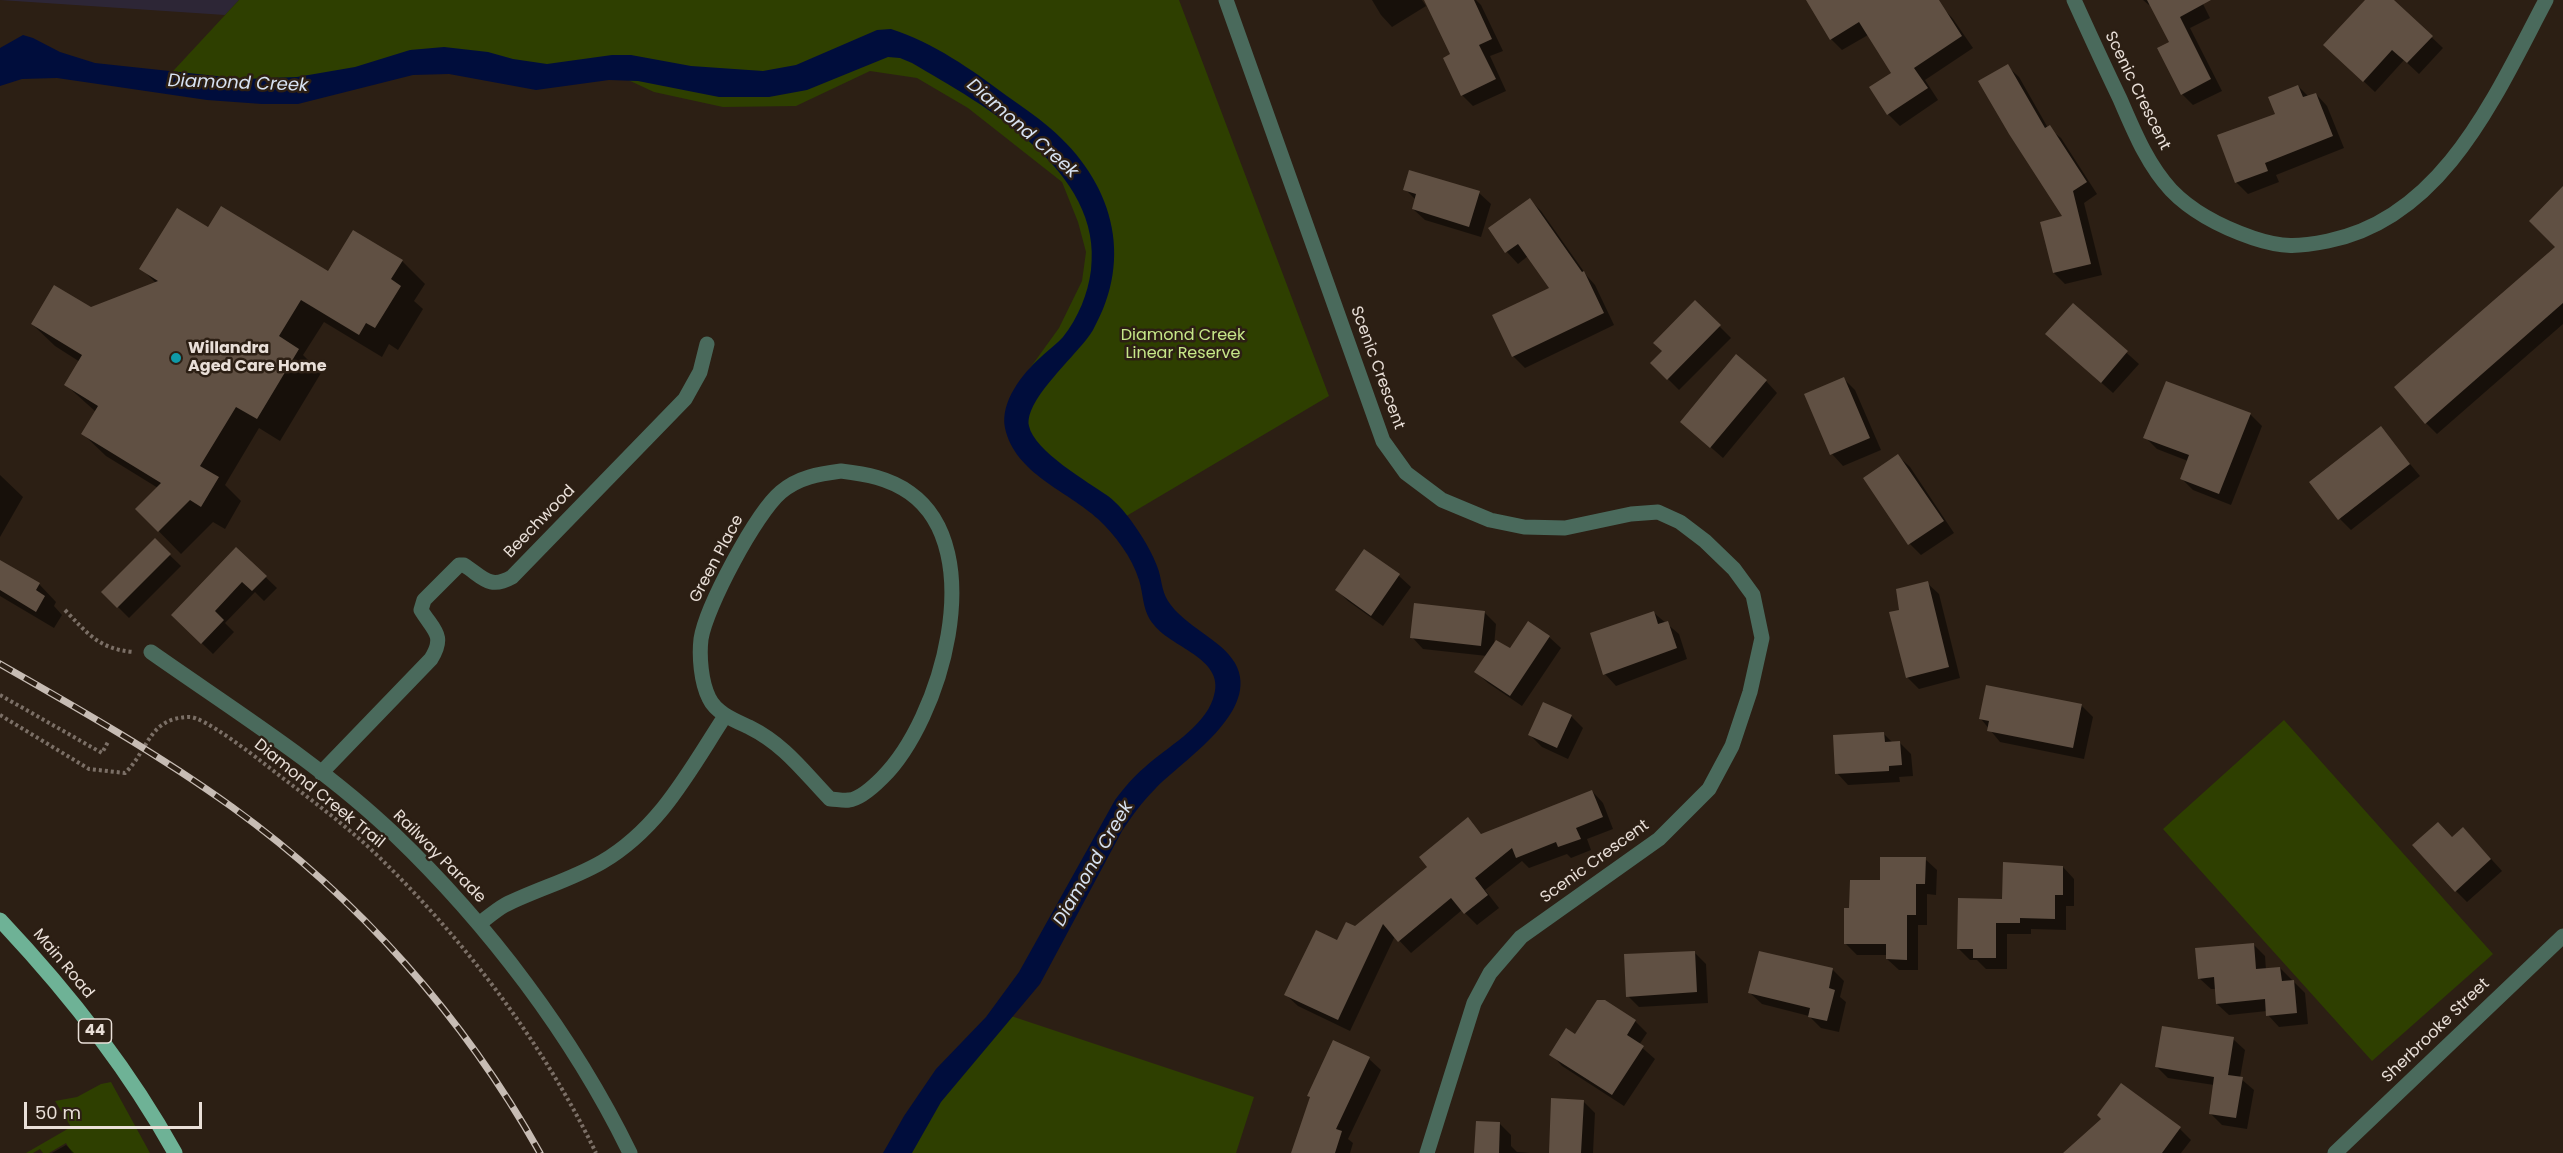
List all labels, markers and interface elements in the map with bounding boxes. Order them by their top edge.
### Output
street label: Scenic Crescent [2100,29,2174,153]
water label: Diamond Creek [167,71,309,97]
water label: Diamond Creek [962,75,1082,183]
street label: Scenic Crescent [1346,304,1408,432]
park label: Diamond Creek Linear Reserve [1121,326,1245,364]
place label: Willandra Aged Care Home [188,339,327,377]
marker: Willandra Aged Care Home [169,351,183,365]
street label: Beechwood [500,482,580,562]
street label: Green Place [686,512,748,606]
street label: Diamond Creek Trail [250,736,388,852]
water label: Diamond Creek [1049,798,1139,930]
street label: Railway Parade [389,807,489,907]
street label: Scenic Crescent [1537,816,1653,908]
street label: Main Road [28,925,98,1003]
street label: Sherbrooke Street [2378,975,2494,1087]
road number: 44 [78,1019,112,1043]
scale bar [27,1090,206,1128]
text: 50 m [35,1100,81,1125]

